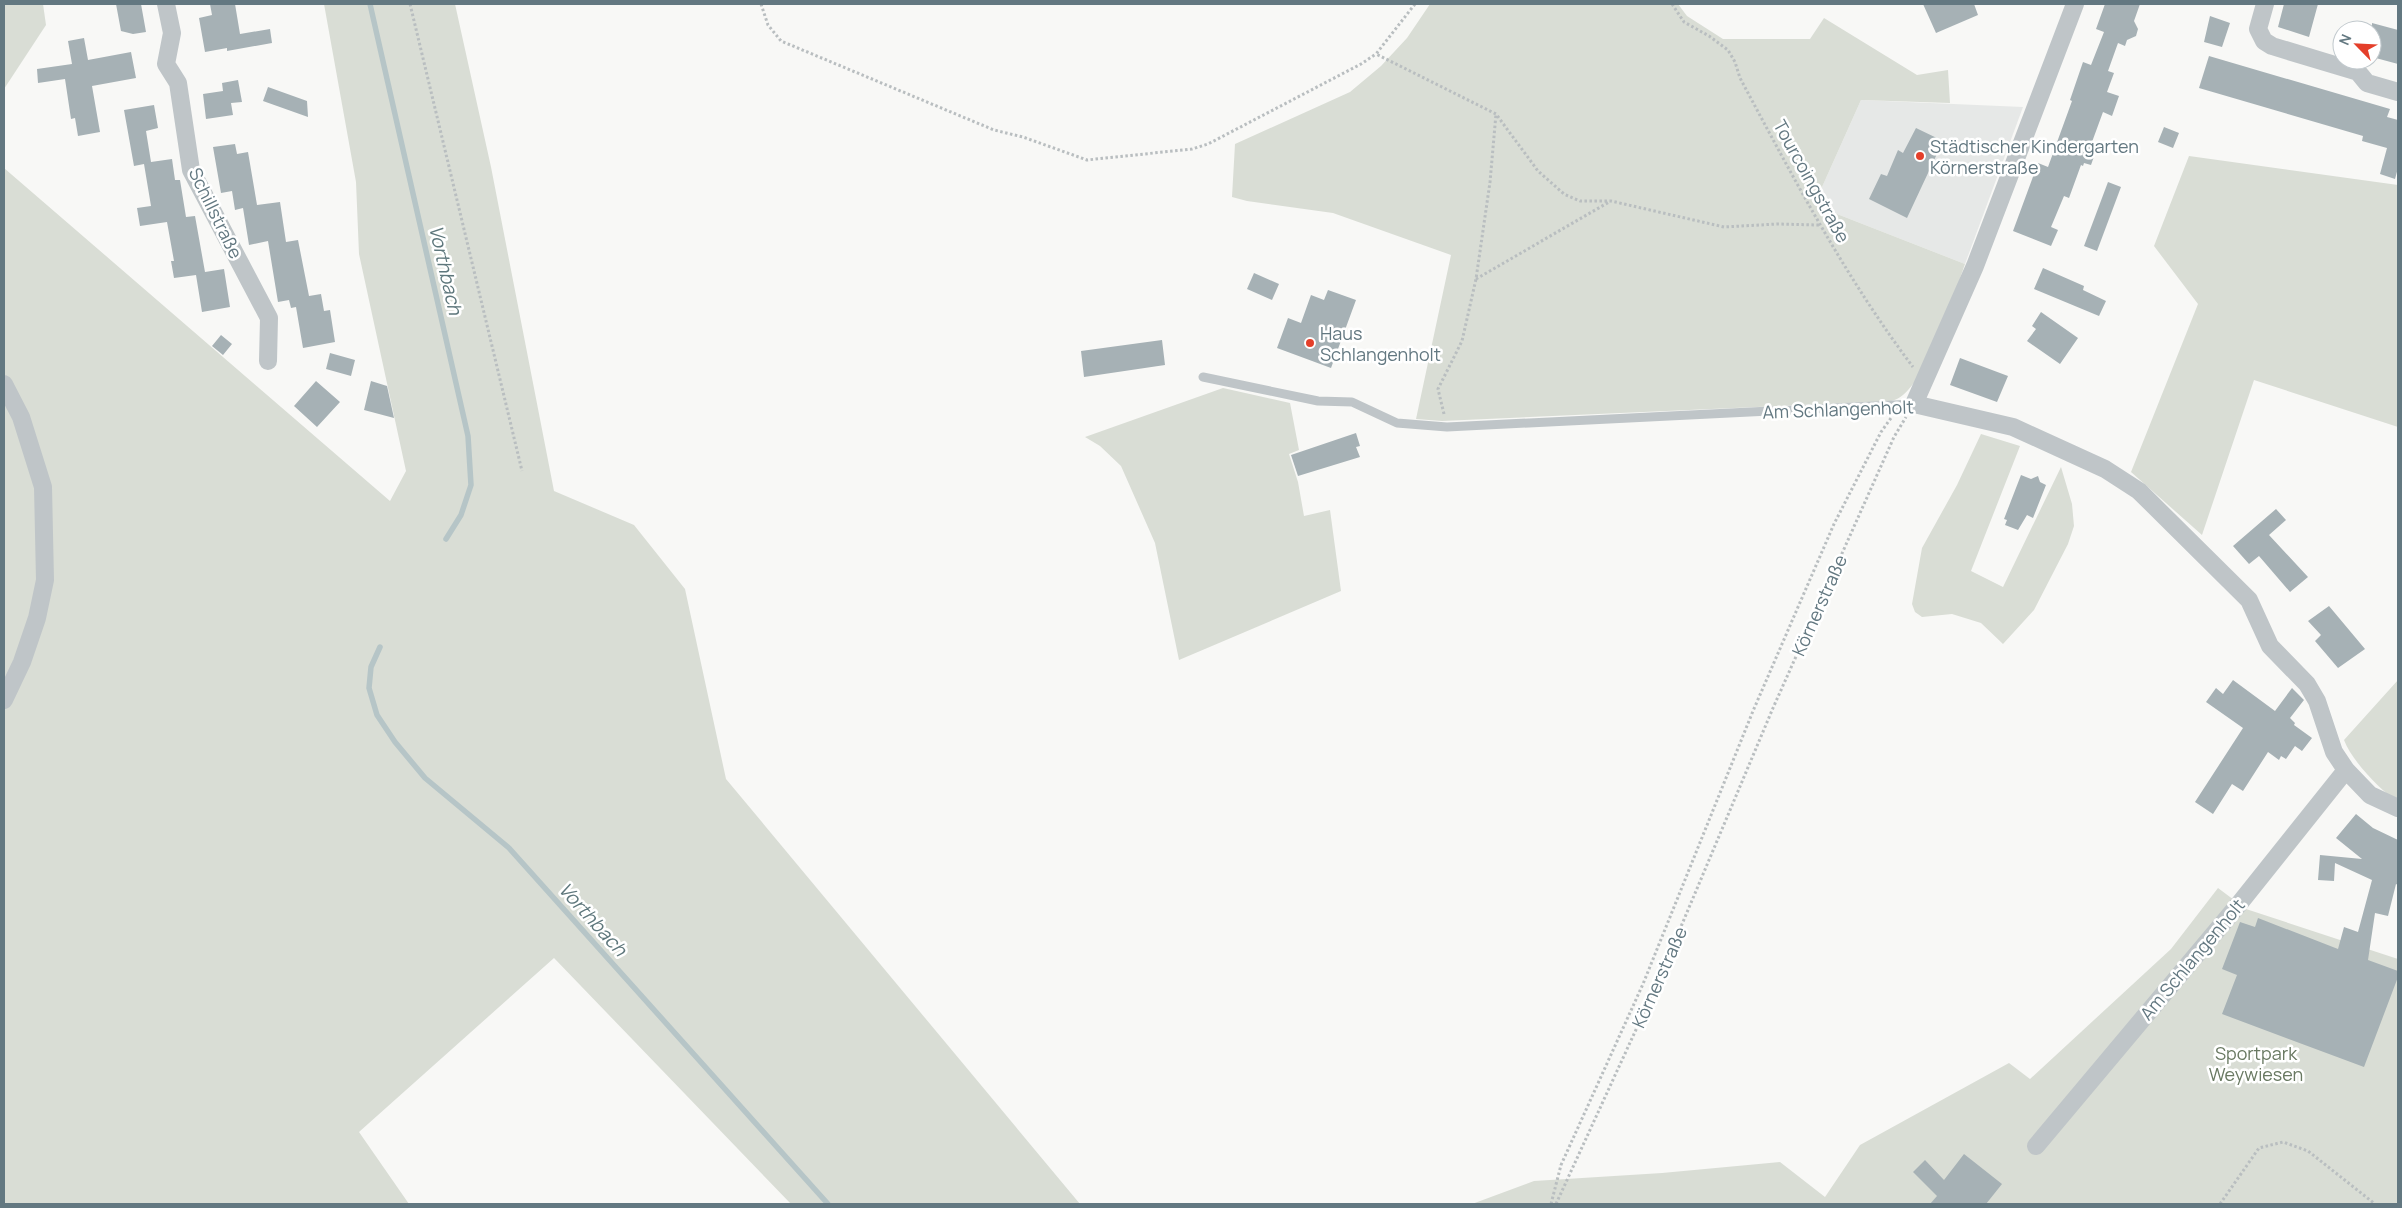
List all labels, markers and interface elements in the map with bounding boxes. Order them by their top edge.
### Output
north arrow [2332,20,2382,70]
text: N [2334,31,2355,48]
street label: Tourcoingstraße [1768,115,1856,247]
place label: Städtischer Kindergarten Körnerstraße [1930,134,2139,179]
marker: Städtischer Kindergarten Körnerstraße [1914,150,1926,162]
street label: Schillstraße [184,163,248,263]
water label: Vorthbach [423,223,469,318]
place label: Haus Schlangenholt [1320,321,1441,366]
marker: Haus Schlangenholt [1304,337,1316,349]
street label: Am Schlangenholt [1762,394,1914,424]
street label: Körnerstraße [1786,551,1852,659]
water label: Vorthbach [553,877,634,962]
street label: Am Schlangenholt [2134,893,2250,1025]
street label: Körnerstraße [1626,923,1692,1031]
park label: Sportpark Weywiesen [2209,1041,2303,1086]

